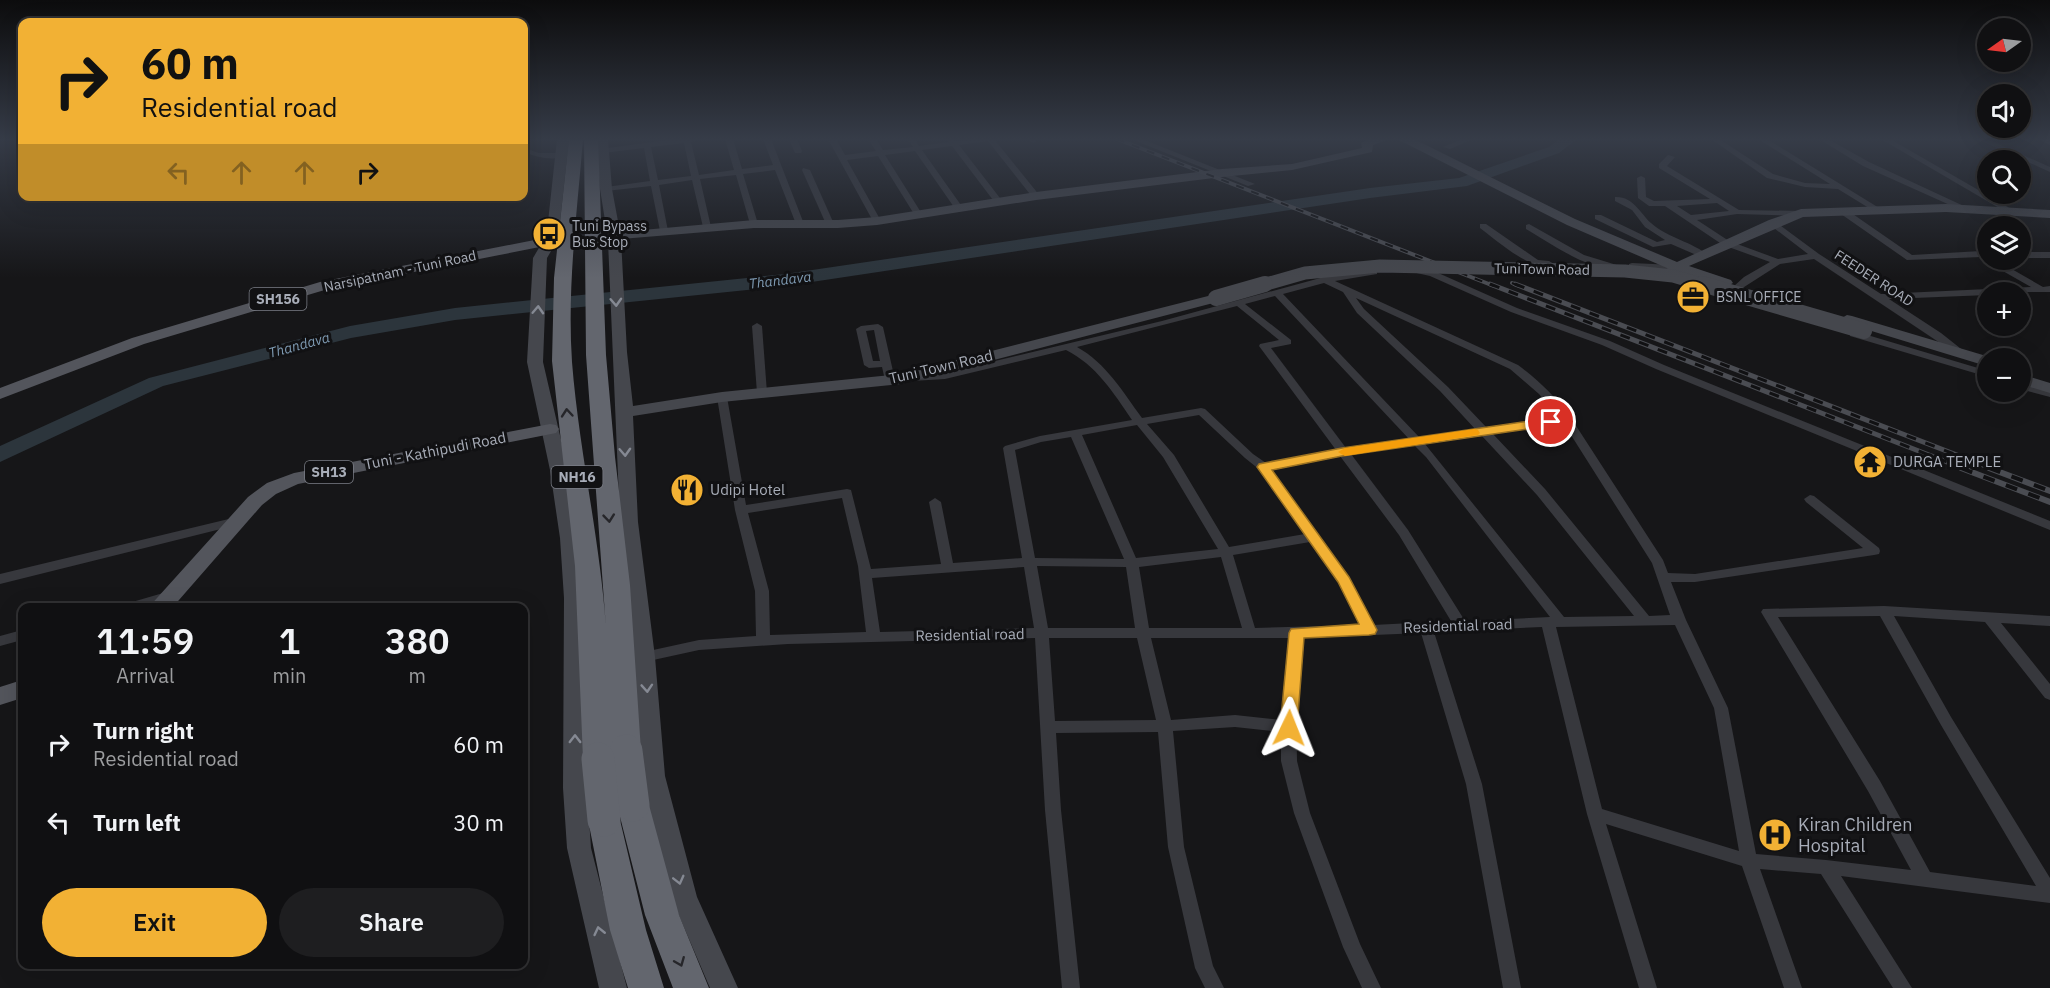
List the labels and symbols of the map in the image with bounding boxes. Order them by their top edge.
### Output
north arrow [1977,18,2031,72]
bus stop icon: Tuni Bypass Bus Stop [531,216,567,252]
place label: Tuni Bypass Bus Stop [572,217,647,251]
street label: Narsipatnam - Tuni Road [322,246,478,296]
street label: FEEDER ROAD [1831,246,1917,310]
street label: TuniTown Road [1494,259,1590,279]
water label: Thandava [748,267,812,293]
office icon: BSNL OFFICE [1675,279,1711,315]
road number: SH156 [250,288,306,310]
place label: BSNL OFFICE [1716,288,1802,306]
one-way arrow [610,298,623,307]
one-way arrow [531,306,544,315]
water label: Thandava [266,328,332,362]
street label: Tuni Town Road [887,345,995,388]
pin [1525,396,1576,447]
one-way arrow [561,409,574,418]
street label: Tuni - Kathipudi Road [362,427,508,474]
temple icon: DURGA TEMPLE [1852,444,1888,480]
one-way arrow [618,448,631,457]
place label: DURGA TEMPLE [1893,452,2001,471]
road number: SH13 [305,461,353,483]
road number: NH16 [552,466,602,488]
restaurant icon: Udipi Hotel [669,472,705,508]
place label: Udipi Hotel [710,480,785,499]
one-way arrow [602,513,615,522]
street label: Residential road [1403,614,1513,637]
street label: Residential road [915,624,1025,645]
one-way arrow [640,684,653,693]
position arrow [1257,696,1321,760]
one-way arrow [569,734,581,743]
place label: Kiran Children Hospital [1798,813,1912,857]
hospital icon: Kiran Children Hospital [1757,817,1793,853]
one-way arrow [672,875,685,885]
one-way arrow [593,926,606,936]
one-way arrow [673,955,685,966]

